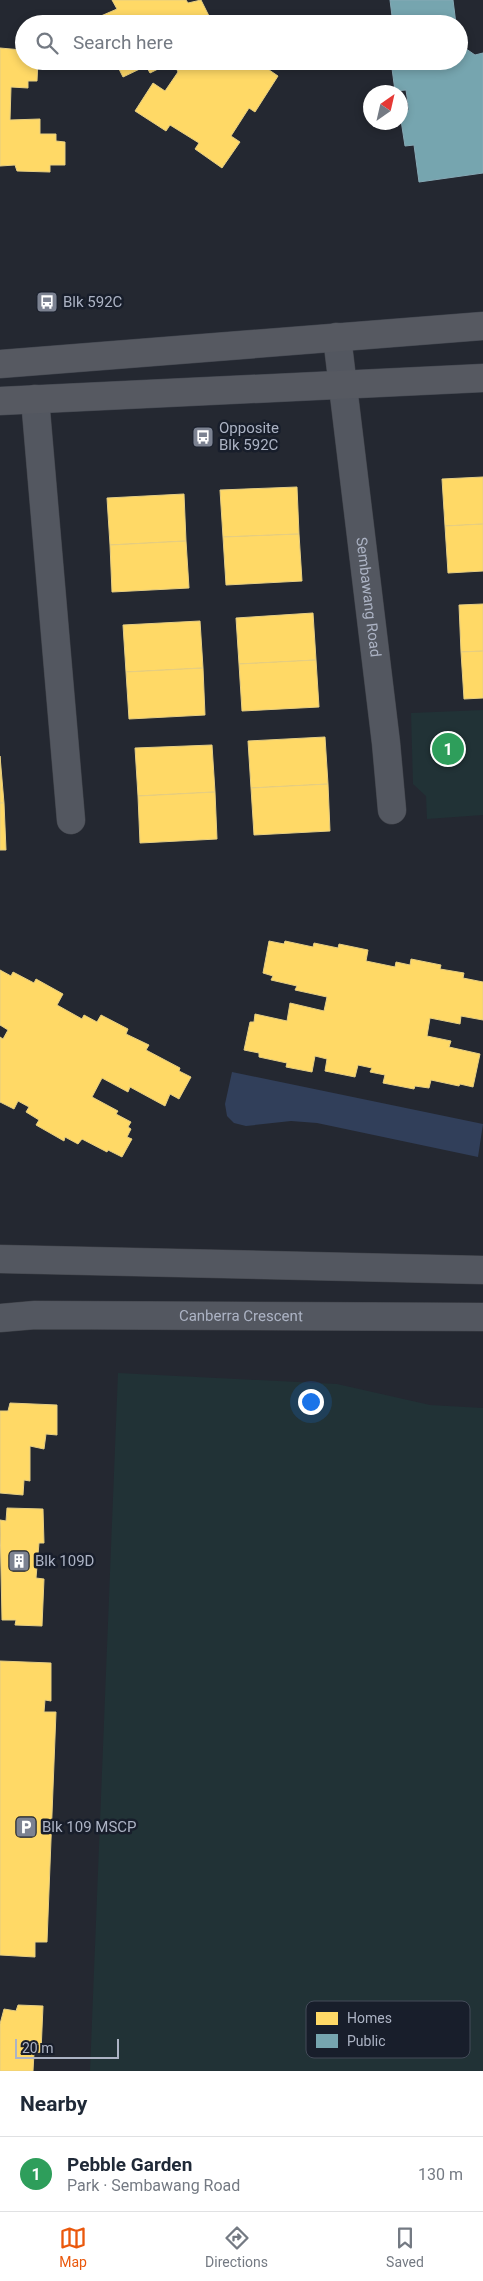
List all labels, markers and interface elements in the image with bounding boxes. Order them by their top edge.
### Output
search box [15,15,468,70]
icon: search [33,29,61,57]
text: Search here [73,31,173,54]
north arrow [363,85,408,130]
bus stop icon: Blk 592C [35,290,59,314]
place label: Blk 592C [63,293,123,311]
place label: Opposite Blk 592C [219,419,279,454]
bus stop icon: Opposite Blk 592C [191,425,215,449]
street label: Sembawang Road [352,536,385,658]
pin: 1 [432,730,464,768]
street label: Canberra Crescent [179,1307,303,1325]
your location [298,1389,324,1415]
building icon: Blk 109D [7,1549,31,1573]
place label: Blk 109D [35,1552,94,1570]
parking icon: Blk 109 MSCP [14,1815,38,1839]
place label: Blk 109 MSCP [42,1818,137,1836]
legend [306,2001,470,2058]
text: Homes [347,2010,392,2026]
text: Public [347,2033,386,2049]
scale bar [15,2036,119,2059]
text: 20 m [22,2040,54,2056]
text: Nearby [20,2092,87,2116]
text: Pebble Garden [67,2153,192,2176]
text: 1 [31,2165,41,2184]
text: 130 m [418,2165,463,2184]
text: Park · Sembawang Road [67,2176,240,2195]
tab: Map [59,2224,87,2270]
tab: Directions [205,2224,268,2270]
tab: Saved [386,2224,424,2270]

